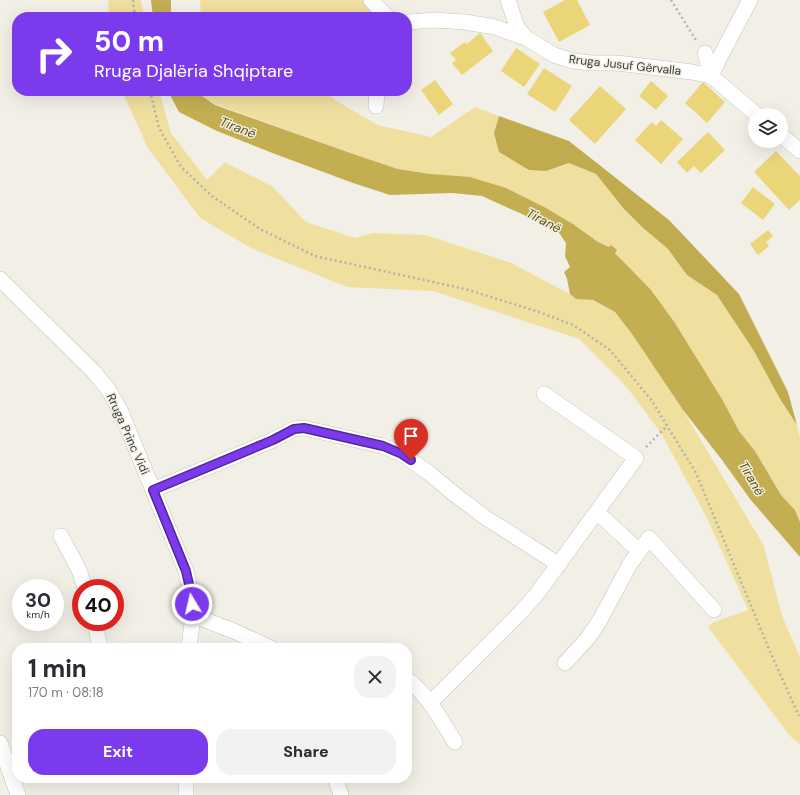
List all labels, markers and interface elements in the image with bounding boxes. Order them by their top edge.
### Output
text: 50 m [94,23,164,60]
icon: right [28,28,80,80]
street label: Rruga Jusuf Gërvalla [568,51,682,79]
text: Rruga Djalëria Shqiptare [94,59,293,83]
map controls [748,108,788,148]
button: layers [748,108,788,148]
water label: Tiranë [217,113,258,142]
water label: Tiranë [523,204,564,237]
street label: Rruga Princ Vidi [103,391,153,477]
pin [394,419,428,460]
icon: arrive [400,425,422,447]
water label: Tiranë [735,458,768,499]
speed limit sign: 40 [72,579,124,631]
position arrow [171,583,213,625]
text: 30 [25,587,51,613]
text: km/h [26,608,50,621]
text: 1 min [28,653,87,684]
button: close [354,656,396,698]
text: 170 m · 08:18 [28,684,104,701]
button: Exit [28,729,208,775]
button: Share [216,729,396,775]

